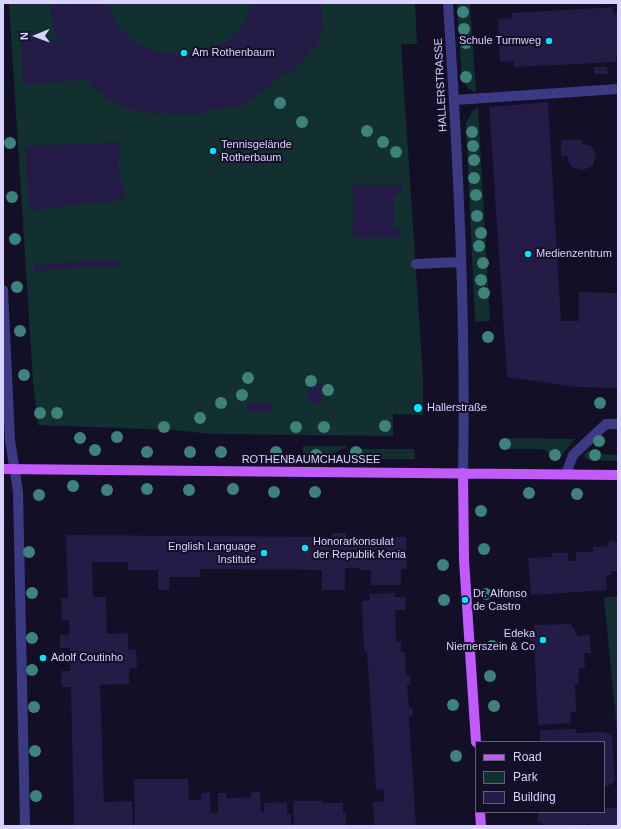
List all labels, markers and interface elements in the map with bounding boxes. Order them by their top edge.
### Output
north arrow [16,16,56,56]
text: N [18,32,30,40]
place label: Schule Turmweg [459,34,541,48]
marker: Schule Turmweg [544,36,554,46]
street label: HALLERSTRASSE [432,38,450,132]
place label: Am Rothenbaum [192,46,275,60]
marker: Am Rothenbaum [179,48,189,58]
place label: Tennisgelände Rotherbaum [221,138,292,164]
marker: Tennisgelände Rotherbaum [208,146,218,156]
place label: Medienzentrum [536,247,612,261]
marker: Medienzentrum [523,249,533,259]
place label: Hallerstraße [427,401,487,415]
marker: Hallerstraße [412,402,424,414]
street label: ROTHENBAUMCHAUSSEE [242,453,380,467]
place label: Honorarkonsulat der Republik Kenia [313,535,406,561]
place label: English Language Institute [168,540,256,566]
marker: Honorarkonsulat der Republik Kenia [300,543,310,553]
marker: English Language Institute [259,548,269,558]
place label: Dr. Alfonso de Castro [473,587,527,613]
marker: Dr. Alfonso de Castro [460,595,470,605]
place label: Edeka Niemerszein & Co [446,627,535,653]
marker: Edeka Niemerszein & Co [538,635,548,645]
place label: Adolf Coutinho [51,651,123,665]
marker: Adolf Coutinho [38,653,48,663]
legend [475,741,605,813]
text: Road [513,750,542,764]
text: Park [513,770,538,784]
text: Building [513,790,556,804]

